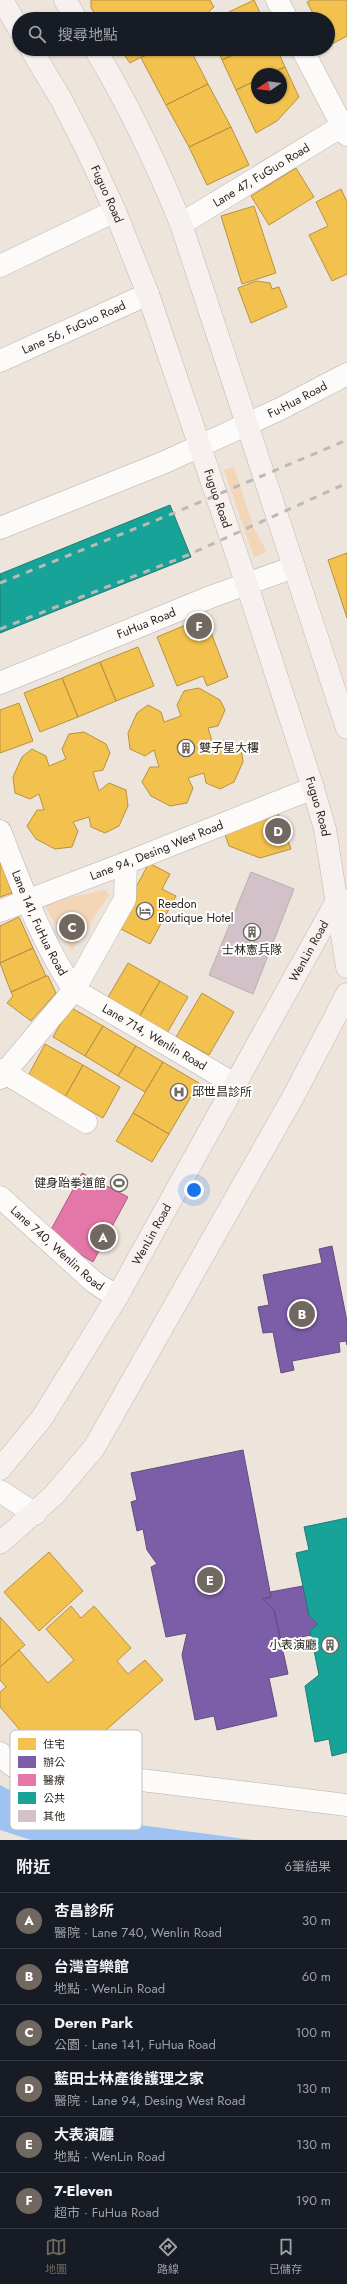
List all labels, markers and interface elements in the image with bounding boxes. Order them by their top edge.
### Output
search box [12,12,335,56]
icon: search [26,23,48,45]
text: 搜尋地點 [58,24,118,46]
north arrow [251,68,287,104]
street label: Lane 47, FuGuo Road [209,139,313,212]
street label: Fuguo Road [86,162,128,225]
street label: Lane 56, FuGuo Road [19,296,129,359]
street label: Fu-Hua Road [265,377,330,423]
street label: Fuguo Road [199,467,236,530]
street label: FuHua Road [114,603,179,643]
pin: F [186,611,212,641]
building icon: 雙子星大樓 [176,738,196,758]
place label: 雙子星大樓 [199,739,259,757]
street label: Fuguo Road [301,774,335,837]
street label: Lane 94, Desing West Road [87,816,226,885]
pin: D [265,816,291,846]
street label: Lane 141, FuHua Road [7,867,72,979]
place label: Reedon Boutique Hotel [158,895,233,927]
hotel icon: Reedon Boutique Hotel [135,901,155,921]
pin: C [59,912,85,942]
street label: WenLin Road [285,917,333,985]
building icon: 士林憲兵隊 [242,922,262,942]
place label: 士林憲兵隊 [222,941,282,959]
street label: Lane 714, Wenlin Road [99,999,210,1075]
hospital icon: 邱世昌診所 [169,1082,189,1102]
place label: 邱世昌診所 [192,1083,252,1101]
sports icon: 健身跆拳道館 [109,1173,129,1193]
place label: 健身跆拳道館 [34,1174,106,1192]
your location [184,1180,204,1200]
street label: WenLin Road [127,1200,176,1268]
street label: Lane 740, Wenlin Road [6,1202,108,1295]
pin: A [90,1222,116,1252]
pin: B [289,1299,315,1329]
pin: E [197,1565,223,1595]
building icon: 小表演廳 [320,1635,340,1655]
place label: 小表演廳 [269,1636,317,1654]
legend [10,1730,142,1830]
text: 住宅 [43,1736,65,1752]
text: 辦公 [43,1754,65,1770]
text: 醫療 [43,1772,65,1788]
text: 公共 [43,1790,65,1806]
text: 其他 [43,1808,65,1824]
text: 附近 [16,1855,50,1879]
text: 6筆結果 [285,1857,331,1876]
text: 杏昌診所 [54,1900,114,1922]
text: A [24,1911,34,1930]
text: 30 m [302,1911,331,1930]
text: 醫院 · Lane 740, Wenlin Road [54,1923,222,1942]
text: 台灣音樂館 [54,1956,129,1978]
text: B [25,1967,33,1986]
text: 60 m [302,1967,331,1986]
text: 地點 · WenLin Road [54,1979,165,1998]
text: Deren Park [54,2012,133,2034]
text: C [24,2023,34,2042]
text: 100 m [296,2023,331,2042]
text: 公園 · Lane 141, FuHua Road [54,2035,216,2054]
text: 藍田士林產後護理之家 [54,2068,204,2090]
text: D [24,2079,34,2098]
text: 130 m [296,2079,331,2098]
text: 醫院 · Lane 94, Desing West Road [54,2091,245,2110]
text: 大表演廳 [54,2124,114,2146]
text: E [25,2135,33,2154]
text: 130 m [296,2135,331,2154]
text: 地點 · WenLin Road [54,2147,165,2166]
text: 7-Eleven [54,2180,113,2202]
text: F [25,2191,33,2210]
text: 190 m [296,2191,331,2210]
text: 超市 · FuHua Road [54,2203,159,2222]
tab: 地圖 [45,2236,67,2277]
tab: 路線 [157,2236,179,2277]
tab: 已儲存 [269,2236,302,2277]

